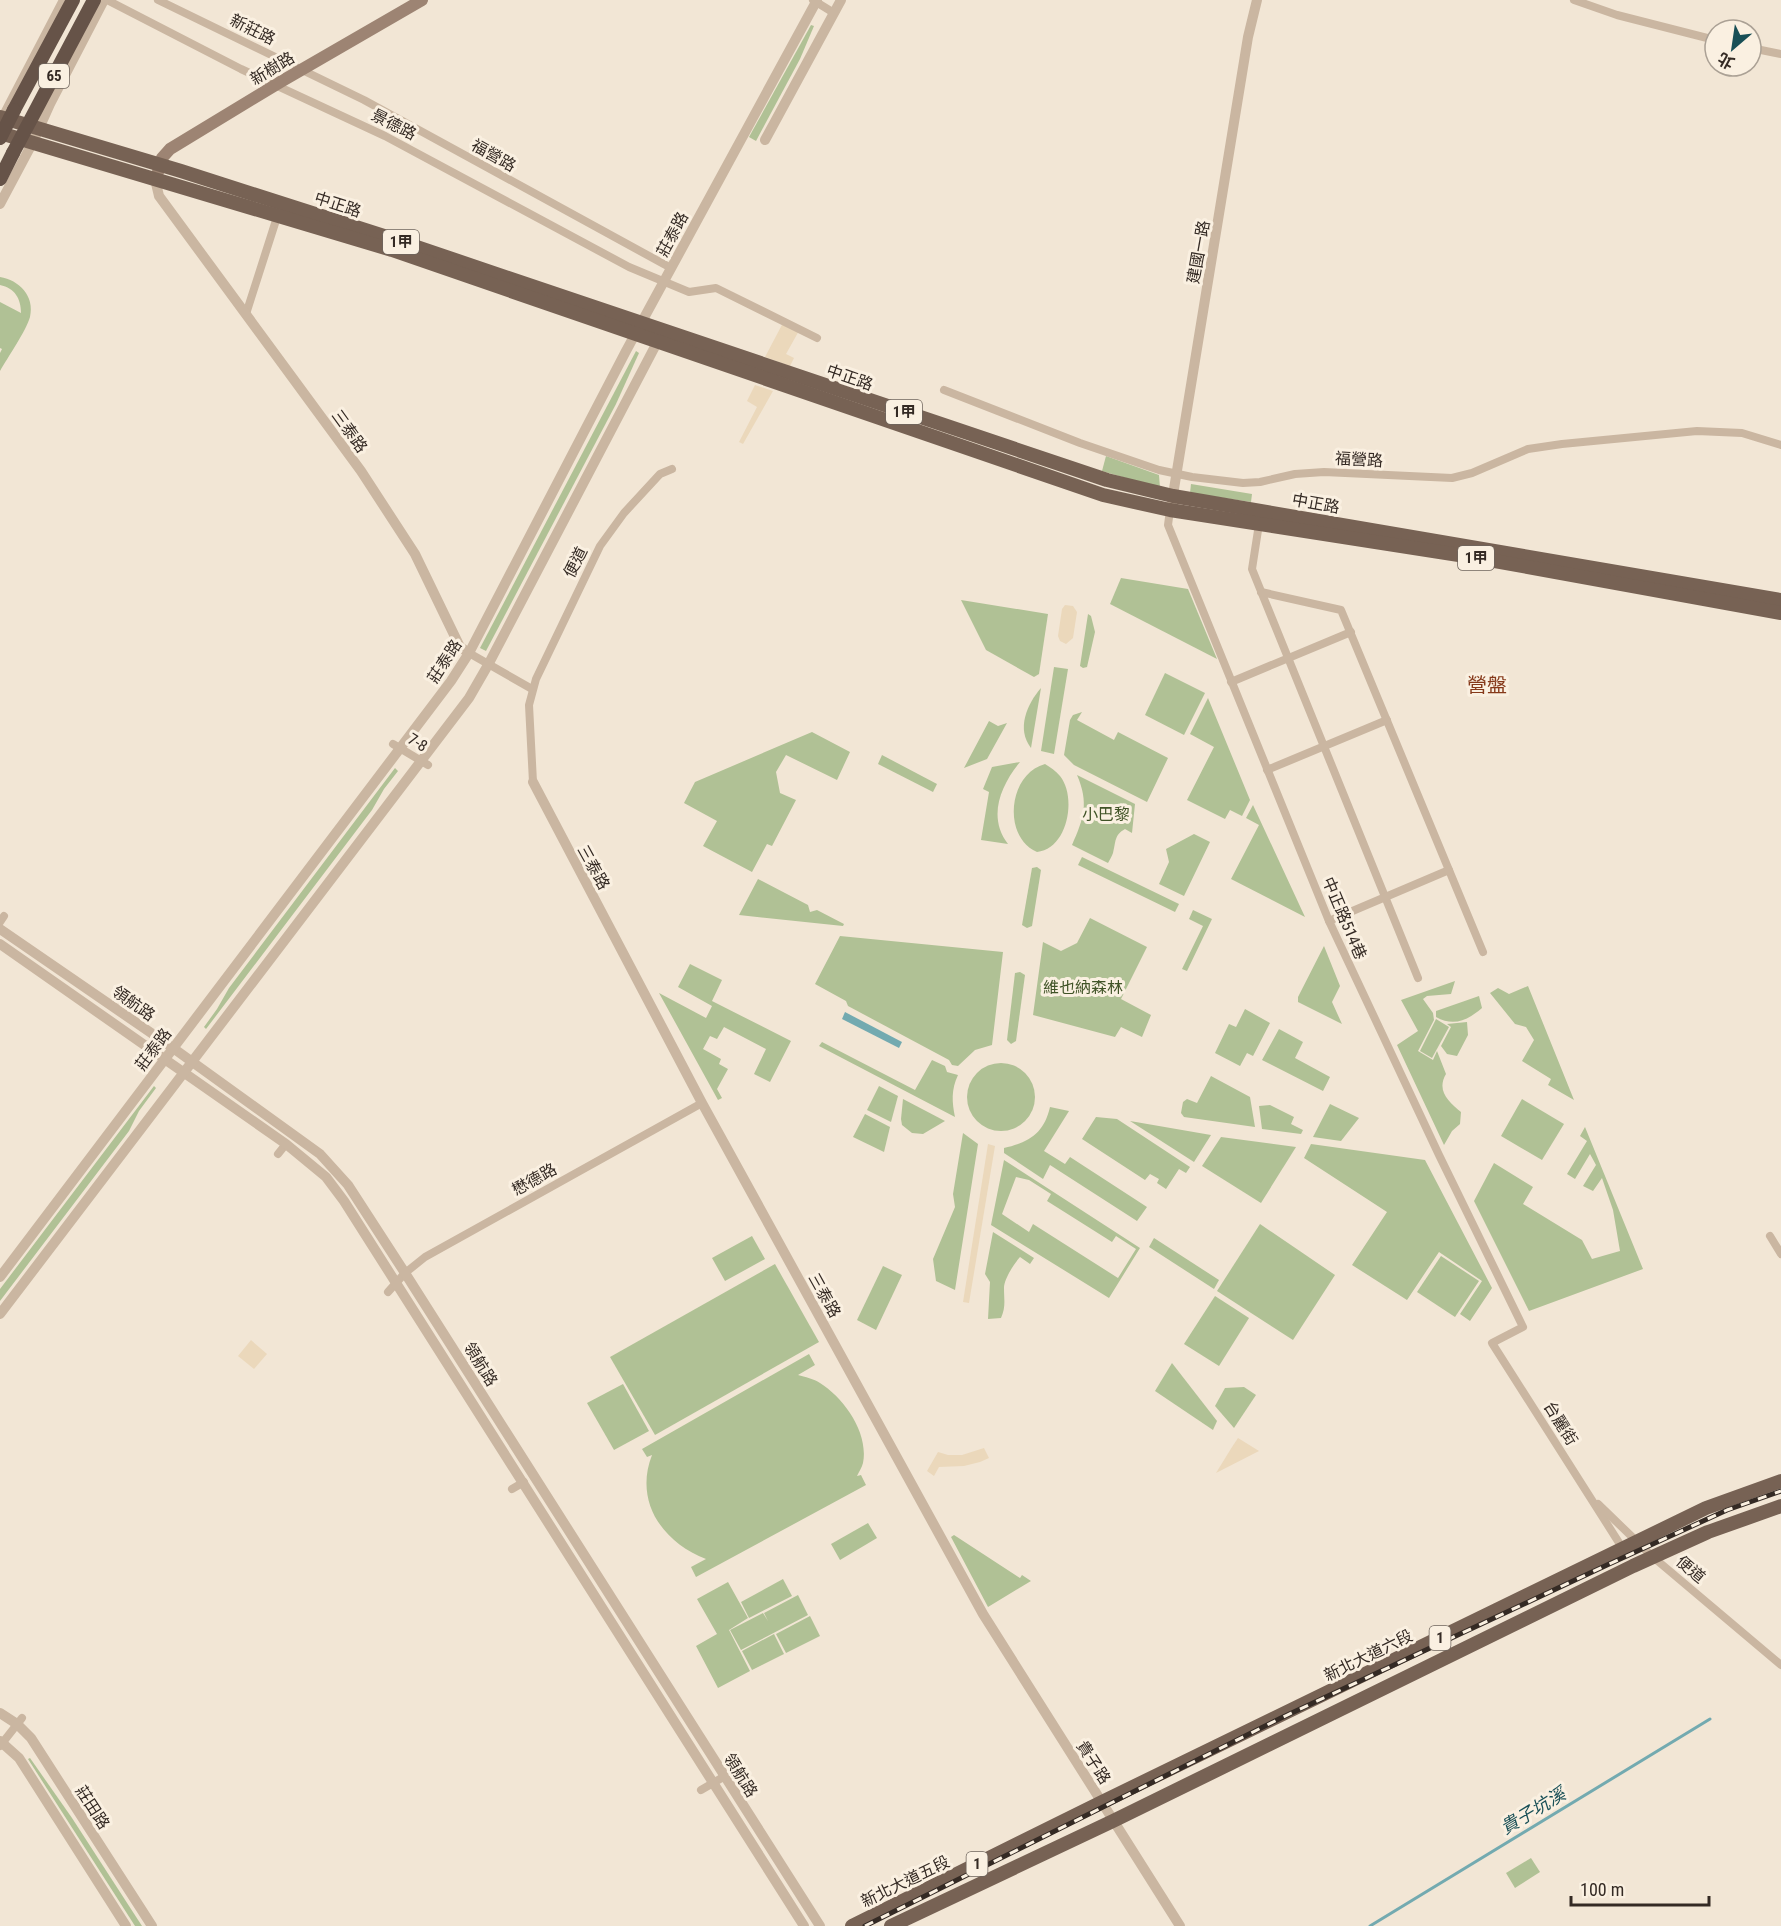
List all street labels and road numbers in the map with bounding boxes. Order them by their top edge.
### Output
street label: 新莊路 [227,10,279,49]
street label: 新樹路 [247,48,298,89]
road number: 65 [39,64,69,88]
street label: 景德路 [368,105,419,144]
street label: 福營路 [468,135,519,175]
street label: 中正路 [312,188,364,221]
street label: 莊泰路 [653,209,692,260]
street label: 建國一路 [1184,219,1213,285]
road number: 1甲 [383,230,419,254]
street label: 中正路 [824,361,876,394]
road number: 1甲 [886,400,922,424]
street label: 三泰路 [328,406,371,456]
street label: 福營路 [1335,449,1383,470]
street label: 中正路 [1291,490,1341,517]
street label: 便道 [560,544,591,581]
road number: 1甲 [1458,546,1494,570]
street label: 莊泰路 [423,636,465,687]
street label: 7-8 [404,729,431,756]
street label: 三泰路 [574,842,614,893]
street label: 中正路514巷 [1319,874,1370,962]
street label: 領航路 [109,982,159,1025]
street label: 莊泰路 [131,1024,175,1074]
street label: 懋德路 [509,1159,560,1199]
street label: 三泰路 [805,1270,845,1321]
street label: 領航路 [460,1339,501,1390]
street label: 台麗街 [1540,1398,1581,1449]
street label: 便道 [1672,1552,1709,1587]
street label: 新北大道六段 [1321,1626,1416,1685]
road number: 1 [1430,1626,1450,1650]
street label: 貴子路 [1073,1737,1115,1788]
street label: 領航路 [720,1750,761,1801]
street label: 莊田路 [72,1782,114,1833]
street label: 新北大道五段 [858,1852,953,1911]
road number: 1 [966,1852,988,1876]

